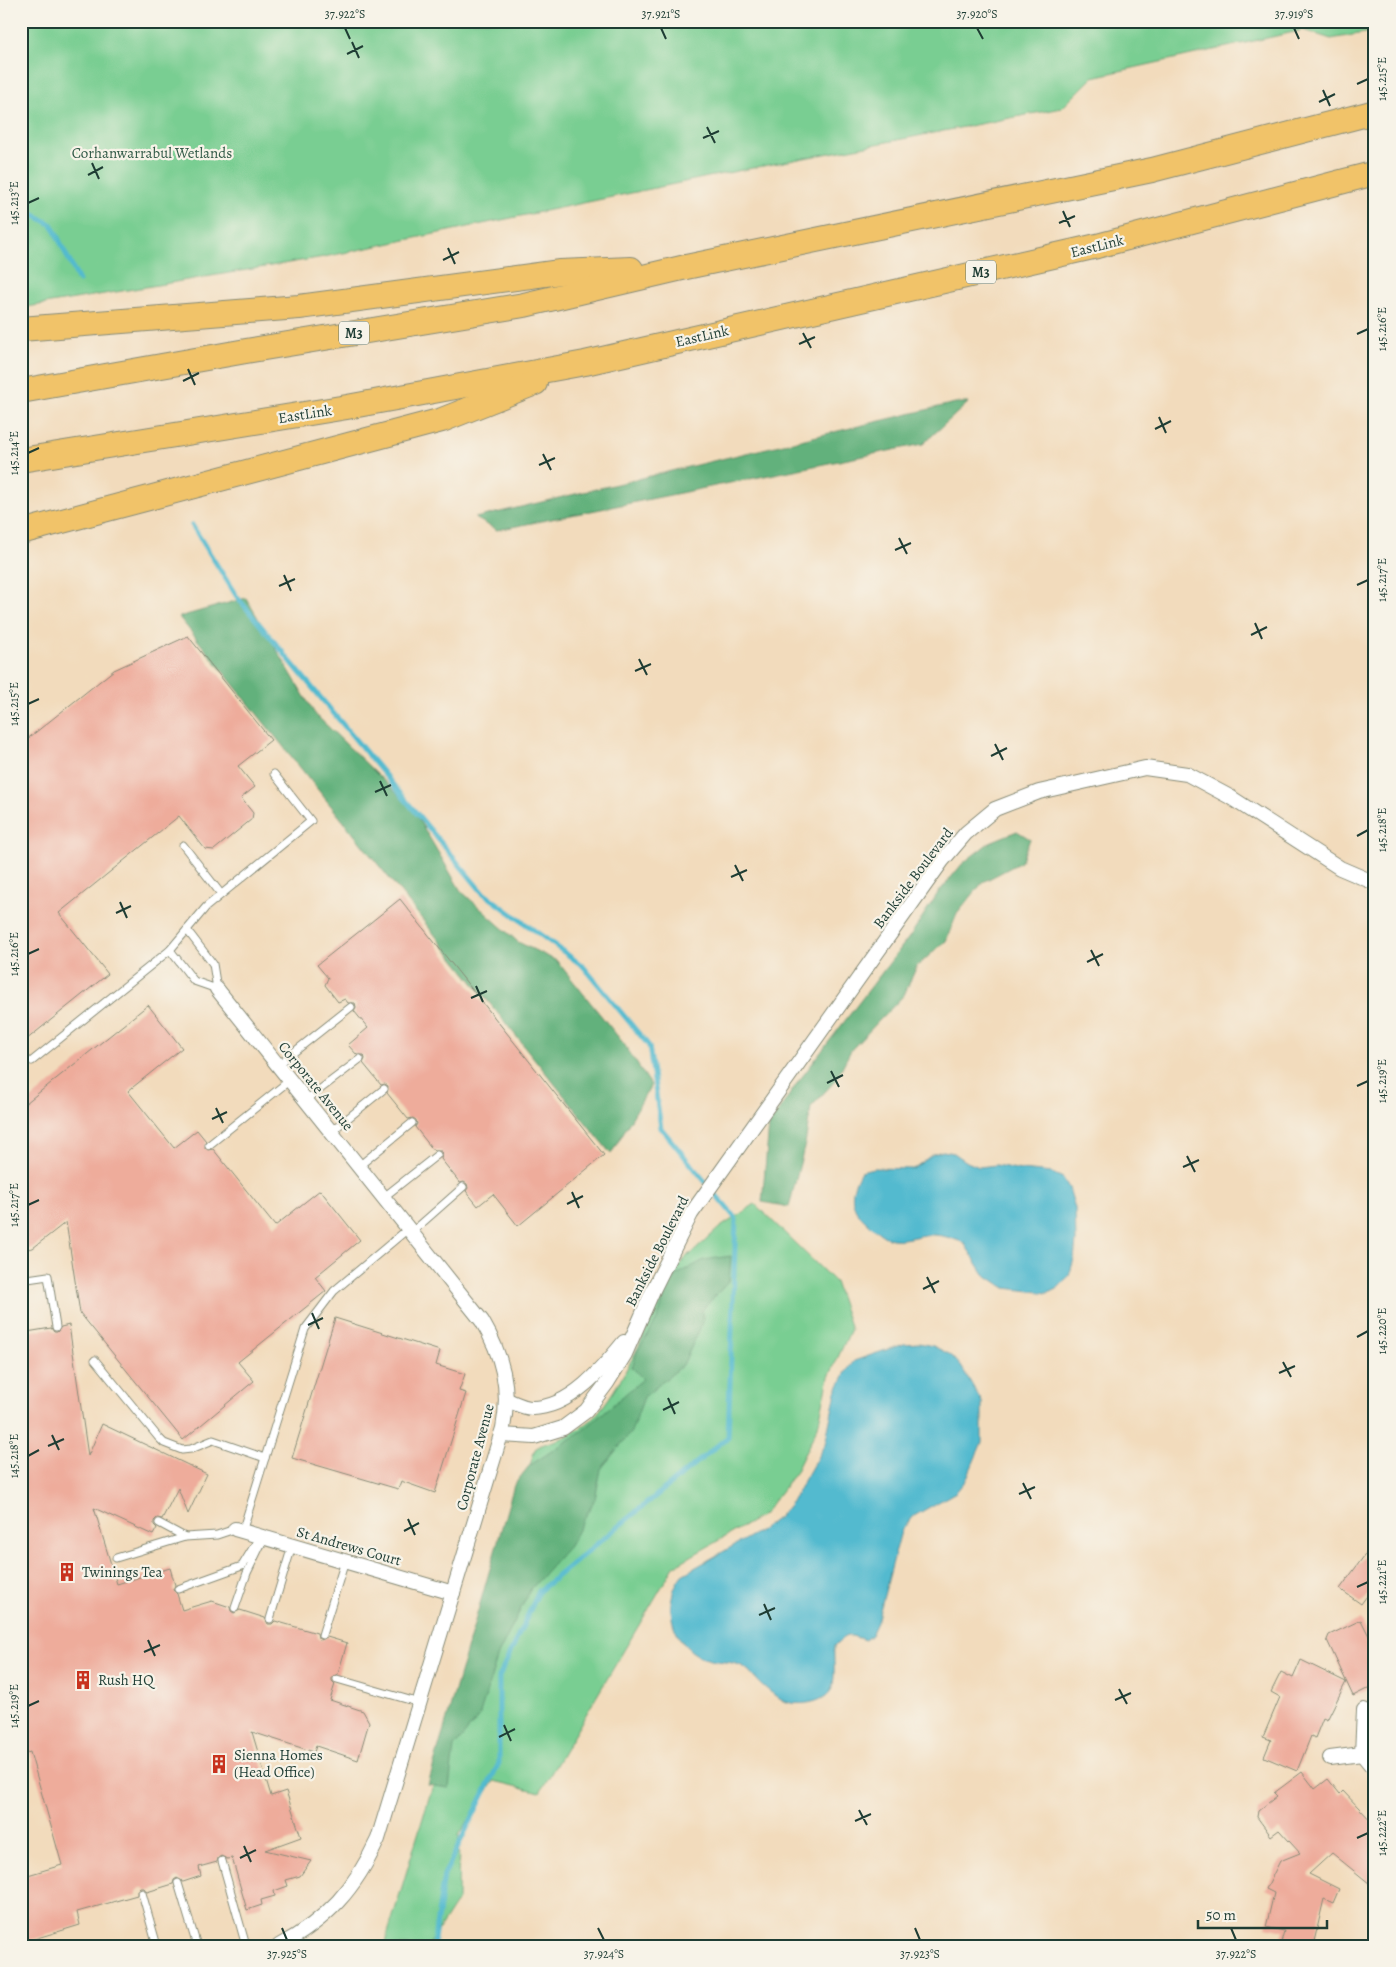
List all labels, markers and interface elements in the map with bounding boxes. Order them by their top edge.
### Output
text: 37.922°S [325,6,365,22]
text: 37.921°S [642,6,680,22]
text: 37.920°S [956,6,998,22]
text: 37.919°S [1275,6,1313,22]
text: 145.215°E [1374,57,1390,101]
park label: Corhanwarrabul Wetlands [72,143,232,163]
text: 145.213°E [6,181,22,225]
street label: EastLink [1068,230,1126,262]
road number: M3 [966,260,996,284]
text: 145.216°E [1374,307,1390,351]
street label: EastLink [673,320,731,352]
road number: M3 [339,322,369,344]
street label: EastLink [277,400,334,428]
text: 145.214°E [6,431,22,475]
text: 145.217°E [1374,558,1390,602]
text: 145.215°E [6,682,22,726]
text: 145.218°E [1374,808,1390,852]
street label: Bankside Boulevard [868,823,958,933]
text: 145.216°E [6,932,22,976]
street label: Corporate Avenue [274,1037,358,1135]
text: 145.219°E [1374,1059,1390,1103]
text: 145.217°E [6,1183,22,1227]
street label: Bankside Boulevard [621,1192,694,1310]
text: 145.220°E [1374,1308,1390,1354]
street label: Corporate Avenue [451,1401,499,1513]
text: 145.218°E [6,1434,22,1478]
street label: St Andrews Court [294,1522,404,1570]
text: 145.221°E [1374,1560,1390,1604]
building icon: Twinings Tea [56,1561,78,1583]
place label: Twinings Tea [82,1562,162,1582]
building icon: Rush HQ [72,1669,94,1691]
place label: Rush HQ [98,1670,156,1690]
text: 145.219°E [6,1684,22,1728]
place label: Sienna Homes (Head Office) [234,1745,323,1782]
building icon: Sienna Homes (Head Office) [208,1753,230,1775]
text: 145.222°E [1374,1810,1390,1856]
scale bar [1198,1897,1327,1929]
text: 50 m [1206,1905,1236,1925]
text: 37.925°S [267,1946,307,1962]
text: 37.924°S [584,1946,624,1962]
text: 37.923°S [900,1946,940,1962]
text: 37.922°S [1216,1946,1256,1962]

